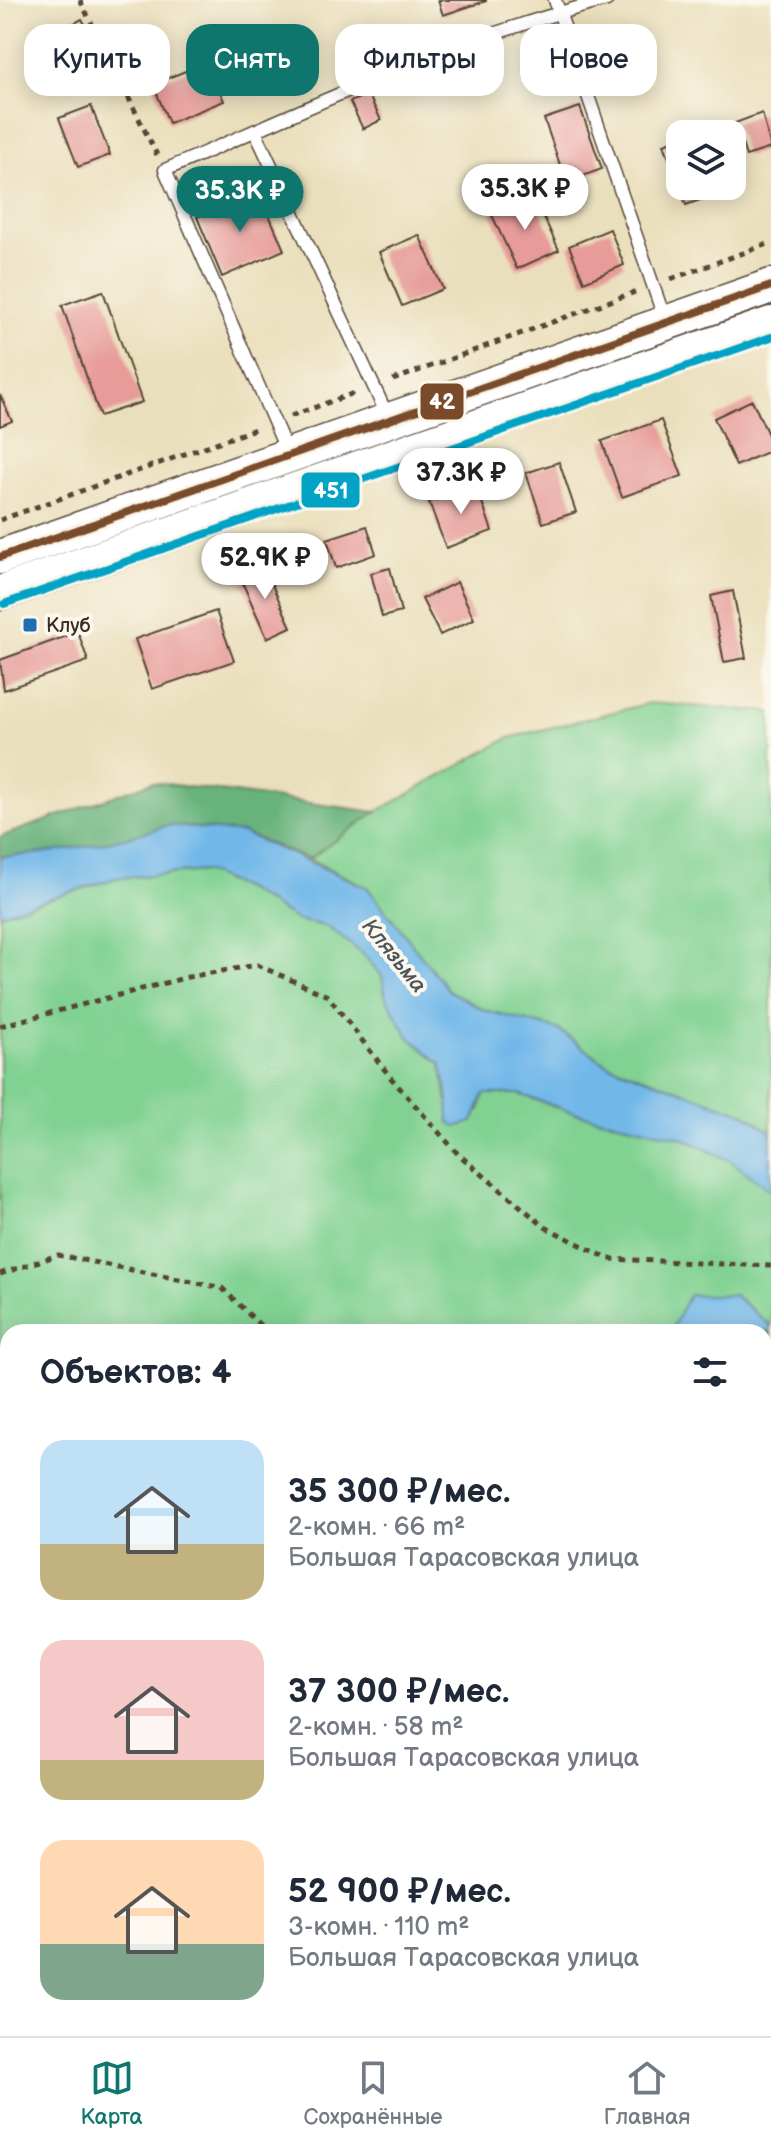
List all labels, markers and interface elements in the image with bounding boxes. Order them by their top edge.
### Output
chip: Купить [24,24,170,96]
chip: Снять [186,24,319,96]
chip: Фильтры [335,24,504,96]
chip: Новое [520,24,657,96]
map controls [666,120,746,200]
button: layers [666,120,746,200]
pin: 35.3K ₽ [451,164,599,232]
pin: 35.3K ₽ [166,166,314,234]
text: 35.3K ₽ [480,174,570,205]
text: 35.3K ₽ [195,176,285,207]
line badge: 42 [419,382,465,421]
text: 42 [429,389,455,416]
pin: 37.3K ₽ [387,448,535,516]
text: 37.3K ₽ [416,458,506,489]
line badge: 451 [300,471,361,509]
text: 451 [314,478,348,505]
pin: 52.9K ₽ [191,533,339,601]
text: 52.9K ₽ [219,543,311,574]
place label: Клуб [46,614,90,638]
marker: Клуб [21,616,39,634]
water label: Клязьма [356,913,432,999]
icon: filters [688,1350,732,1394]
text: Объектов: 4 [40,1352,232,1393]
text: 35 300 ₽/мес. [288,1471,510,1512]
icon: home [104,1472,200,1568]
text: 2-комн. · 66 m² [288,1512,465,1543]
text: Большая Тарасовская улица [288,1543,639,1574]
text: 37 300 ₽/мес. [288,1671,510,1712]
icon: home [104,1672,200,1768]
text: 2-комн. · 58 m² [288,1712,464,1743]
text: Большая Тарасовская улица [288,1743,639,1774]
text: 52 900 ₽/мес. [288,1871,511,1912]
icon: home [104,1872,200,1968]
text: 3-комн. · 110 m² [288,1912,470,1943]
text: Большая Тарасовская улица [288,1943,639,1974]
tab: Карта [81,2056,142,2131]
tab: Сохранённые [304,2056,443,2131]
tab: Главная [604,2056,690,2131]

